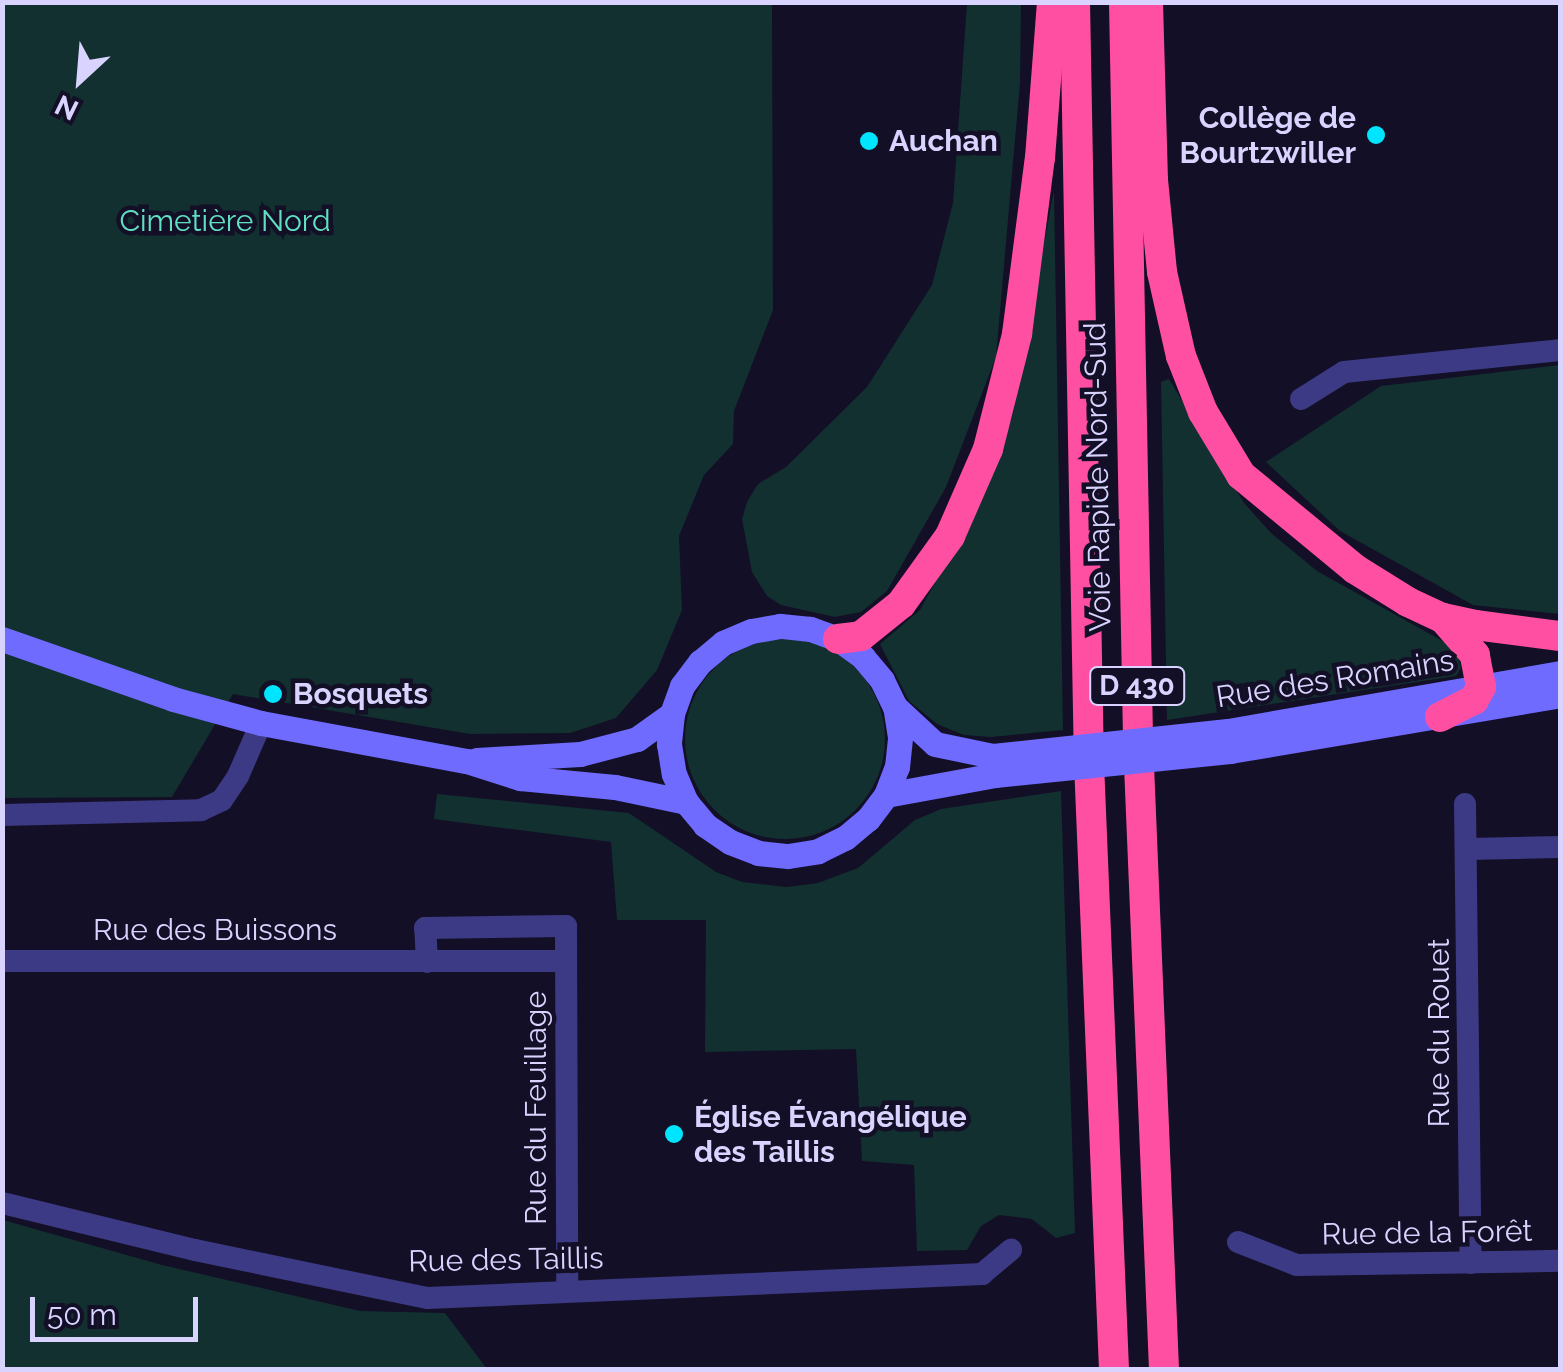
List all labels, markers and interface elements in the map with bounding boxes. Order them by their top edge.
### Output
north arrow [30,30,130,130]
text: N [50,88,83,127]
place label: Collège de Bourtzwiller [1180,100,1356,170]
place label: Auchan [889,123,998,159]
marker: Collège de Bourtzwiller [1365,124,1387,146]
marker: Auchan [858,130,880,152]
park label: Cimetière Nord [119,203,331,239]
street label: Voie Rapide Nord-Sud [1077,322,1119,632]
street label: Rue des Romains [1214,642,1456,716]
road number: D 430 [1087,663,1187,709]
place label: Bosquets [293,676,428,712]
marker: Bosquets [262,683,284,705]
street label: Rue des Buissons [93,912,337,948]
street label: Rue du Rouet [1421,939,1457,1127]
street label: Rue du Feuillage [518,991,554,1225]
place label: Église Évangélique des Taillis [694,1099,967,1170]
marker: Église Évangélique des Taillis [663,1123,685,1145]
street label: Rue de la Forêt [1321,1213,1533,1253]
street label: Rue des Taillis [408,1240,604,1280]
scale bar [35,1277,202,1339]
text: 50 m [47,1297,117,1332]

